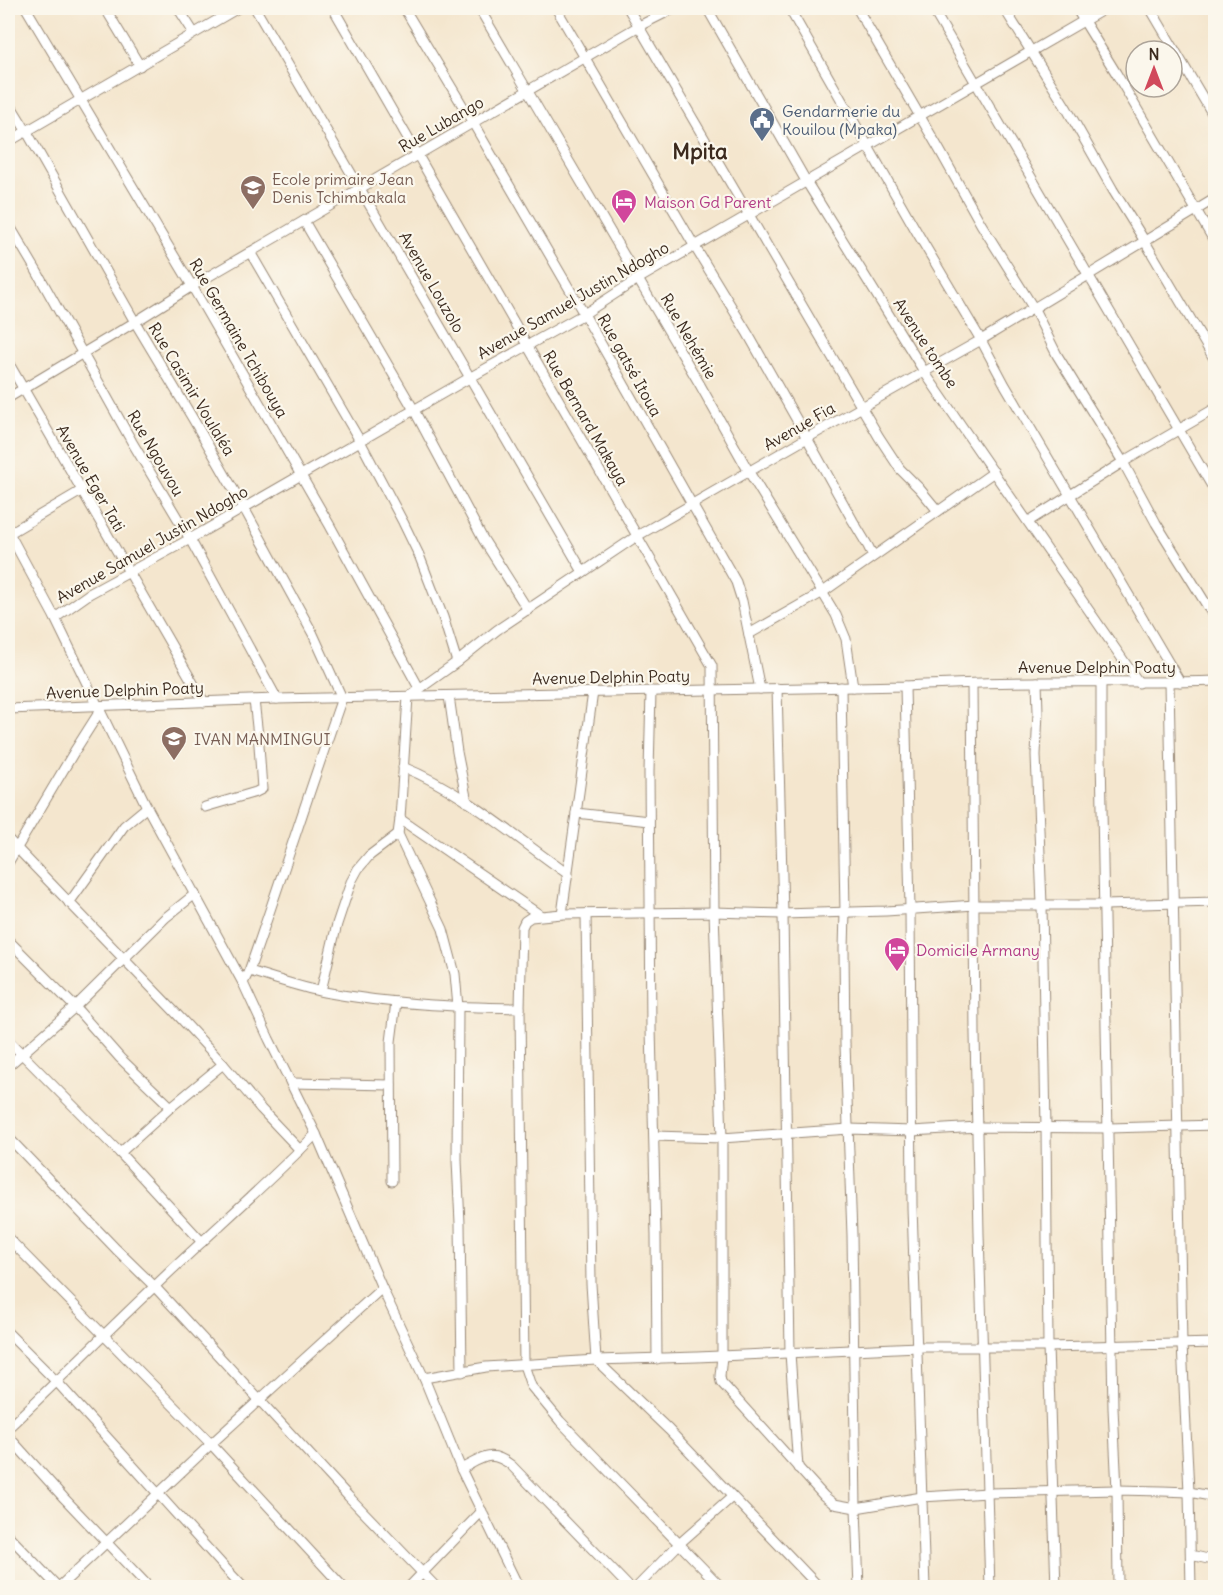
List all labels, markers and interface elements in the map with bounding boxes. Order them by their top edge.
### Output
north arrow [1124,39,1184,99]
text: N [1148,44,1160,64]
street label: Rue Lubango [395,92,487,156]
place label: Gendarmerie du Kouilou (Mpaka) [782,101,900,139]
public building icon: Gendarmerie du Kouilou (Mpaka) [747,105,777,143]
district label: Mpita [672,137,728,165]
place label: Ecole primaire Jean Denis Tchimbakala [272,169,414,207]
school or university icon: Ecole primaire Jean Denis Tchimbakala [238,173,268,211]
hotel icon: Maison Gd Parent [609,187,639,225]
place label: Maison Gd Parent [644,192,772,212]
street label: Avenue Louzolo [395,228,469,336]
street label: Avenue Samuel Justin Ndogho [474,237,672,363]
street label: Rue Germaine Tchibouya [185,255,293,421]
street label: Rue Nehémie [656,290,722,382]
street label: Avenue tombe [889,294,963,392]
street label: Rue gatsé Itoua [594,310,666,420]
street label: Rue Casimir Voulaléa [144,319,240,459]
street label: Rue Bernard Makaya [539,347,633,489]
street label: Avenue Fia [760,398,838,454]
street label: Rue Ngouvou [123,406,189,500]
street label: Avenue Eger Tati [52,421,130,535]
street label: Avenue Samuel Justin Ndogho [53,481,251,607]
street label: Avenue Delphin Poaty [1018,657,1176,677]
street label: Avenue Delphin Poaty [532,666,690,688]
street label: Avenue Delphin Poaty [46,677,204,703]
school or university icon: IVAN MANMINGUI [159,724,189,762]
place label: IVAN MANMINGUI [194,729,330,749]
hotel icon: Domicile Armany [882,935,912,973]
place label: Domicile Armany [916,940,1040,960]

